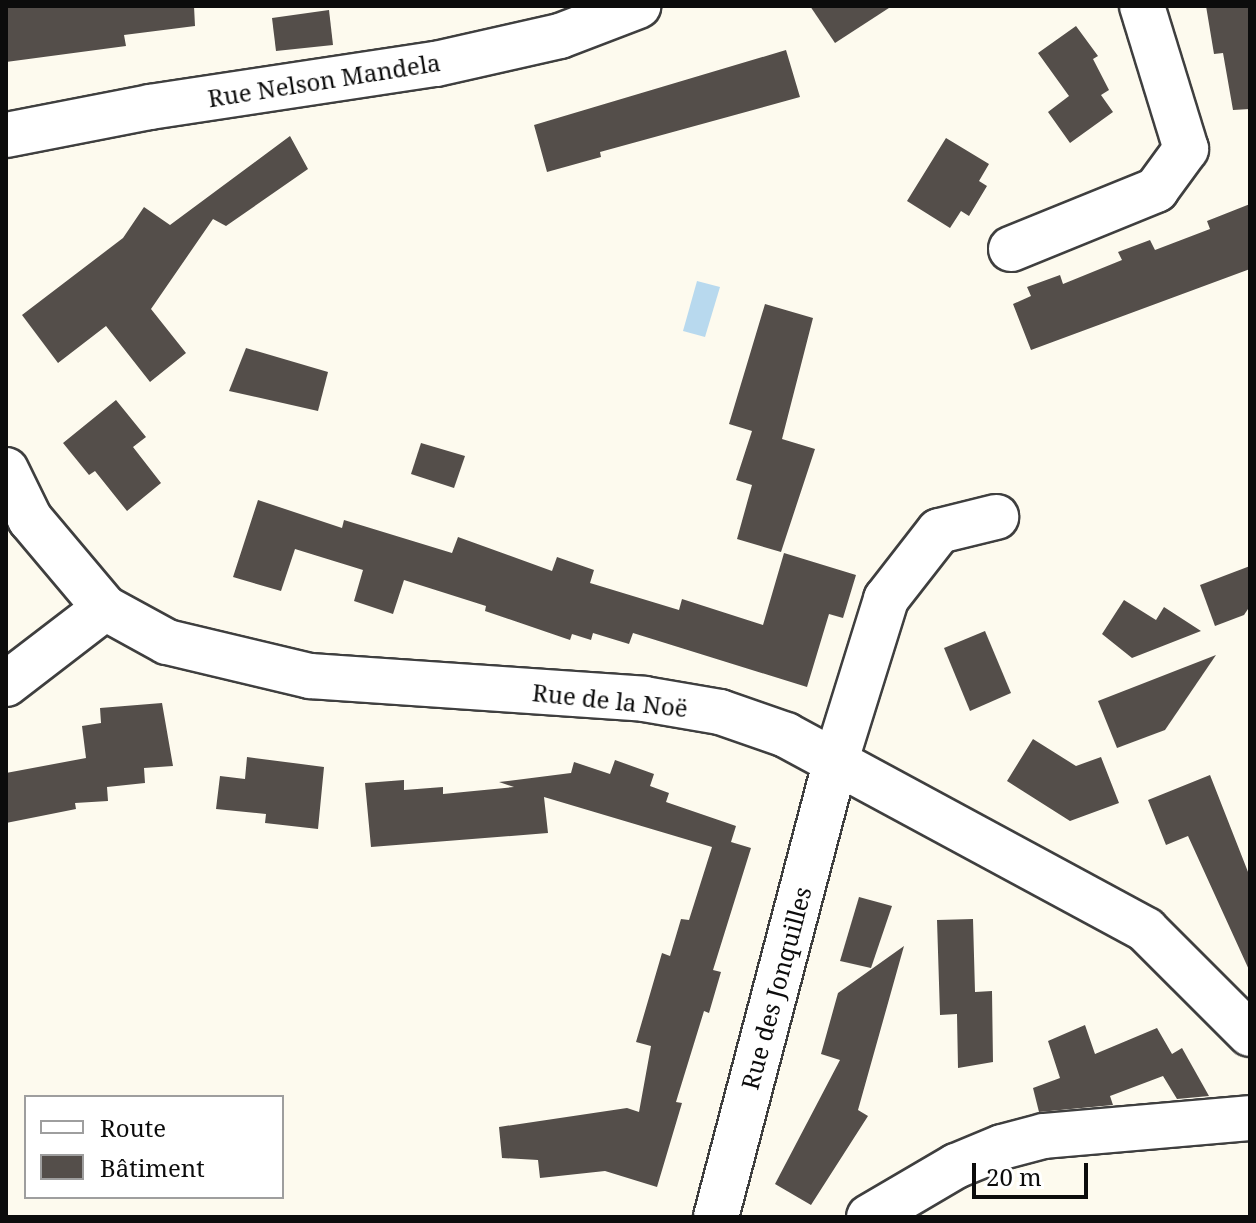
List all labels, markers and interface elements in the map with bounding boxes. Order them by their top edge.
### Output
street label: Rue Nelson Mandela [206,47,442,113]
street label: Rue de la Noë [531,678,689,722]
street label: Rue des Jonquilles [735,883,817,1093]
legend [24,1095,284,1199]
text: Route [100,1111,166,1144]
scale bar [976,1147,1092,1197]
text: Bâtiment [100,1151,205,1184]
text: 20 m [986,1160,1042,1193]

